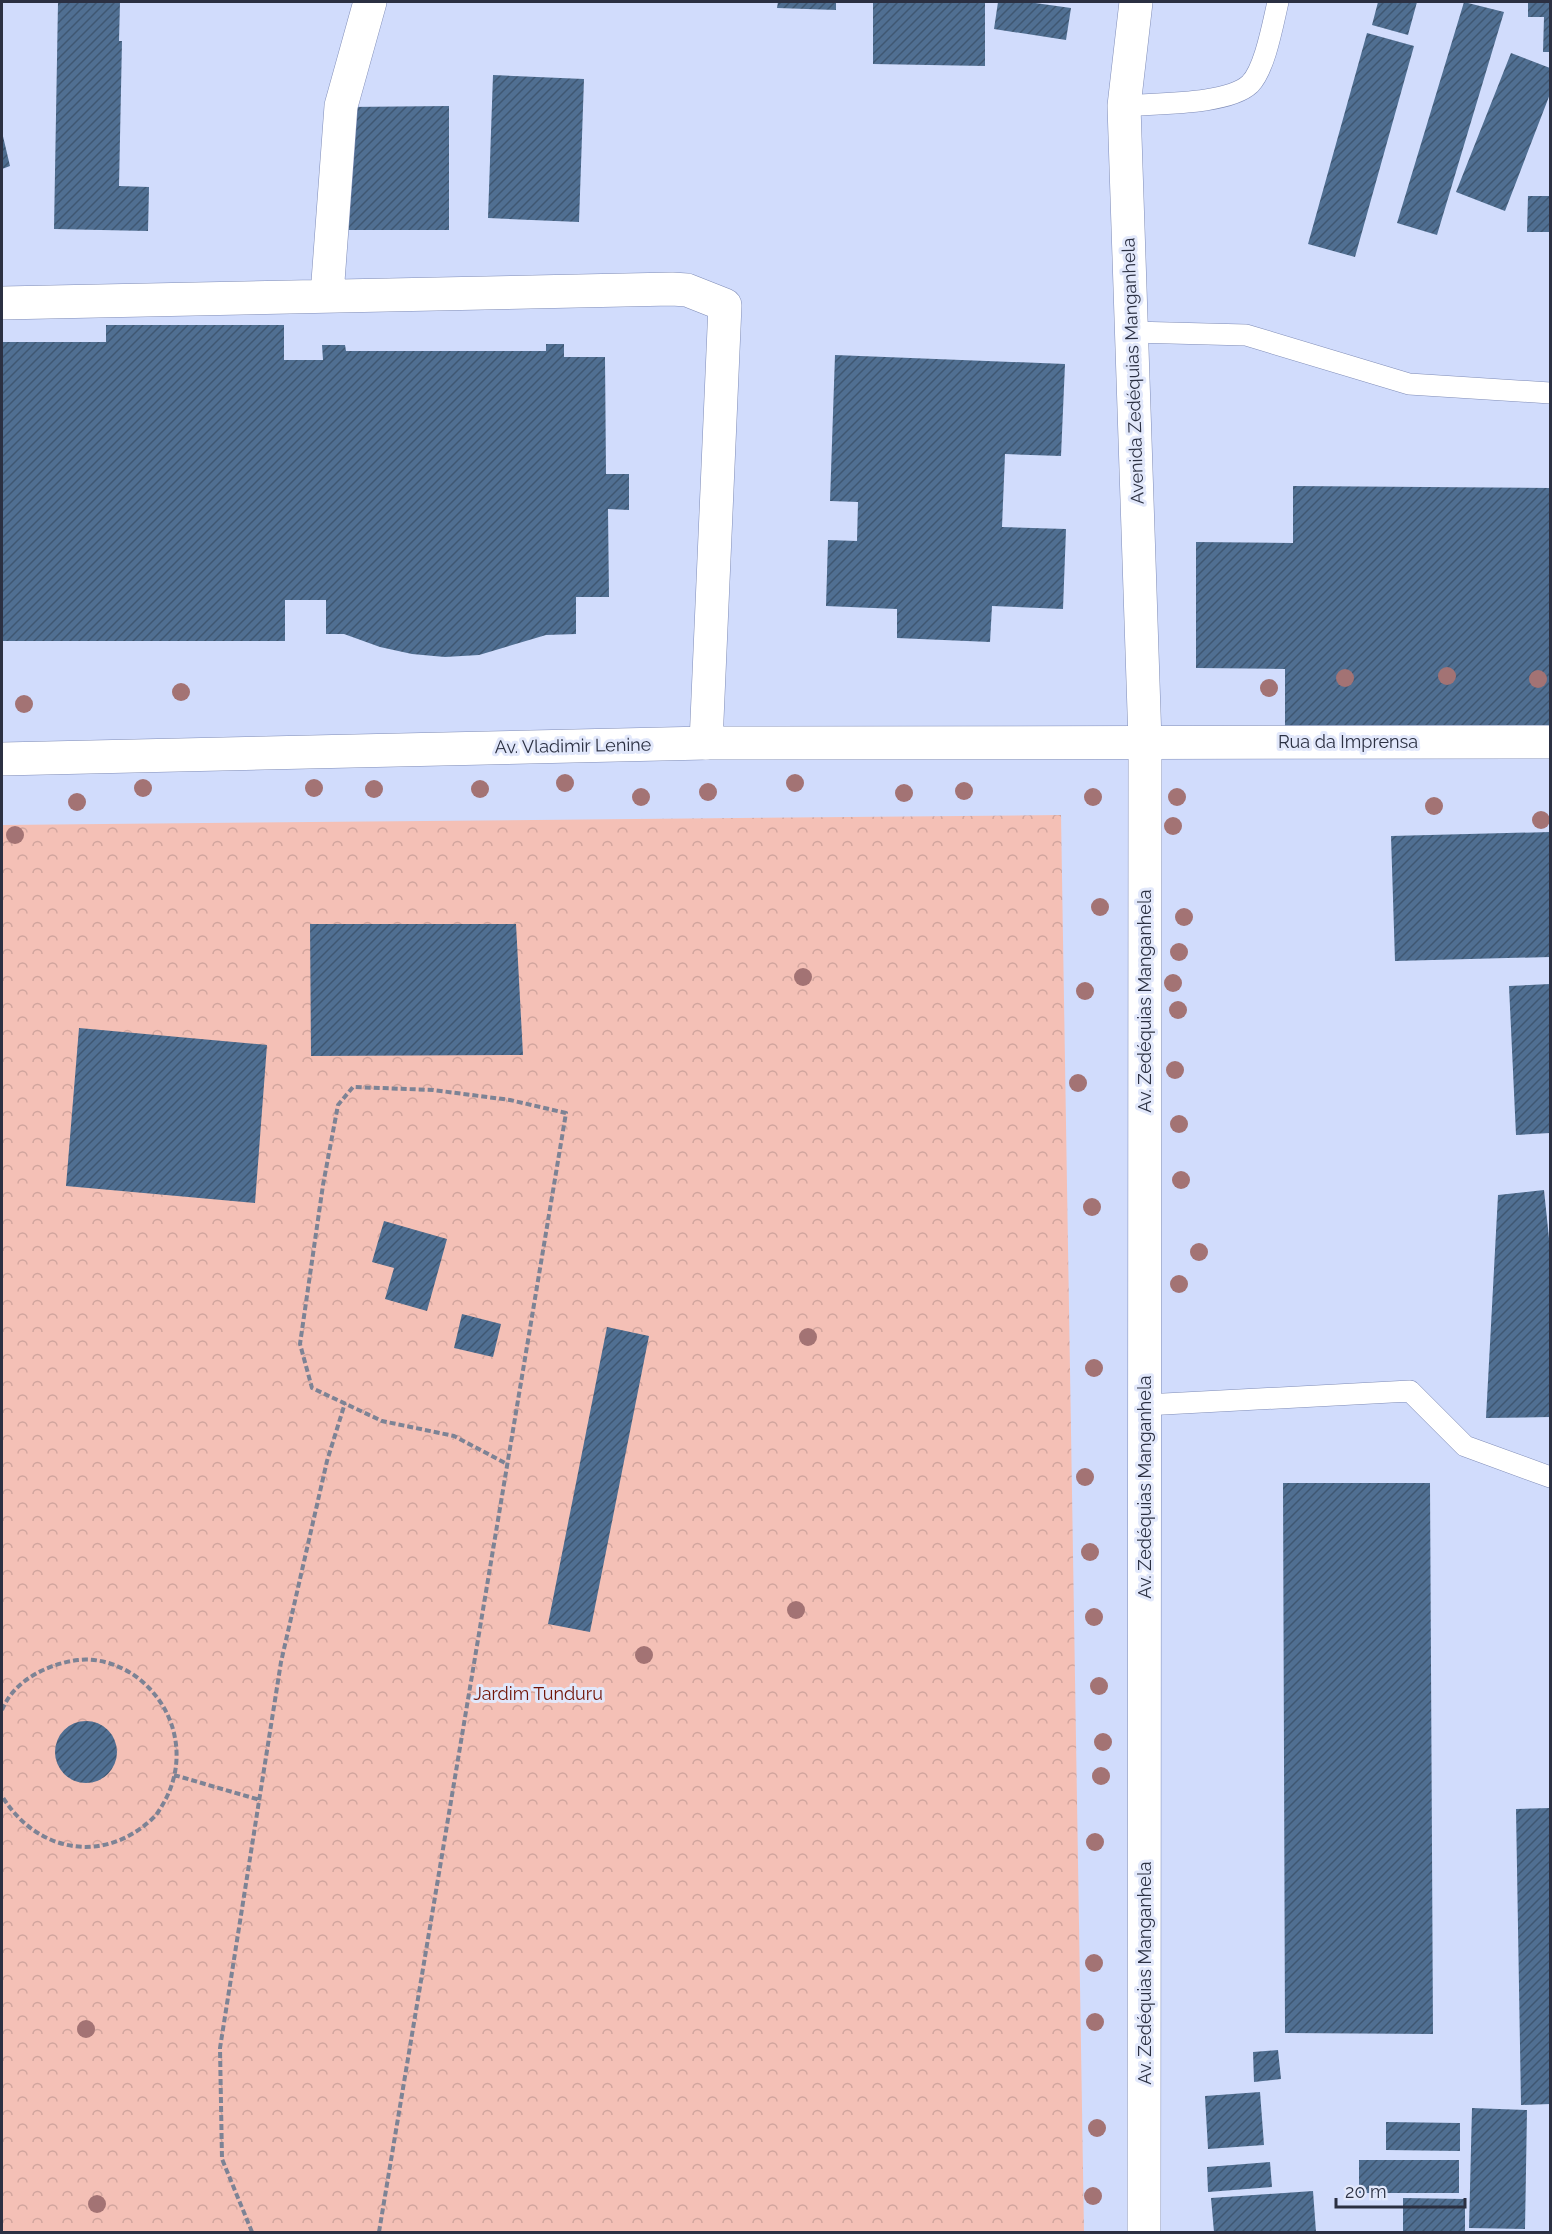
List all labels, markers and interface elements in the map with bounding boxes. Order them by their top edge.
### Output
street label: Avenida Zedéquias Manganhela [1117,237,1148,505]
street label: Rua da Imprensa [1278,731,1418,752]
street label: Av. Vladimir Lenine [494,734,652,757]
street label: Av. Zedéquias Manganhela [1134,889,1155,1113]
street label: Av. Zedéquias Manganhela [1134,1375,1155,1599]
park label: Jardim Tunduru [473,1683,603,1704]
street label: Av. Zedéquias Manganhela [1134,1861,1155,2085]
scale bar [1336,2171,1465,2209]
text: 20 m [1345,2181,1387,2202]

